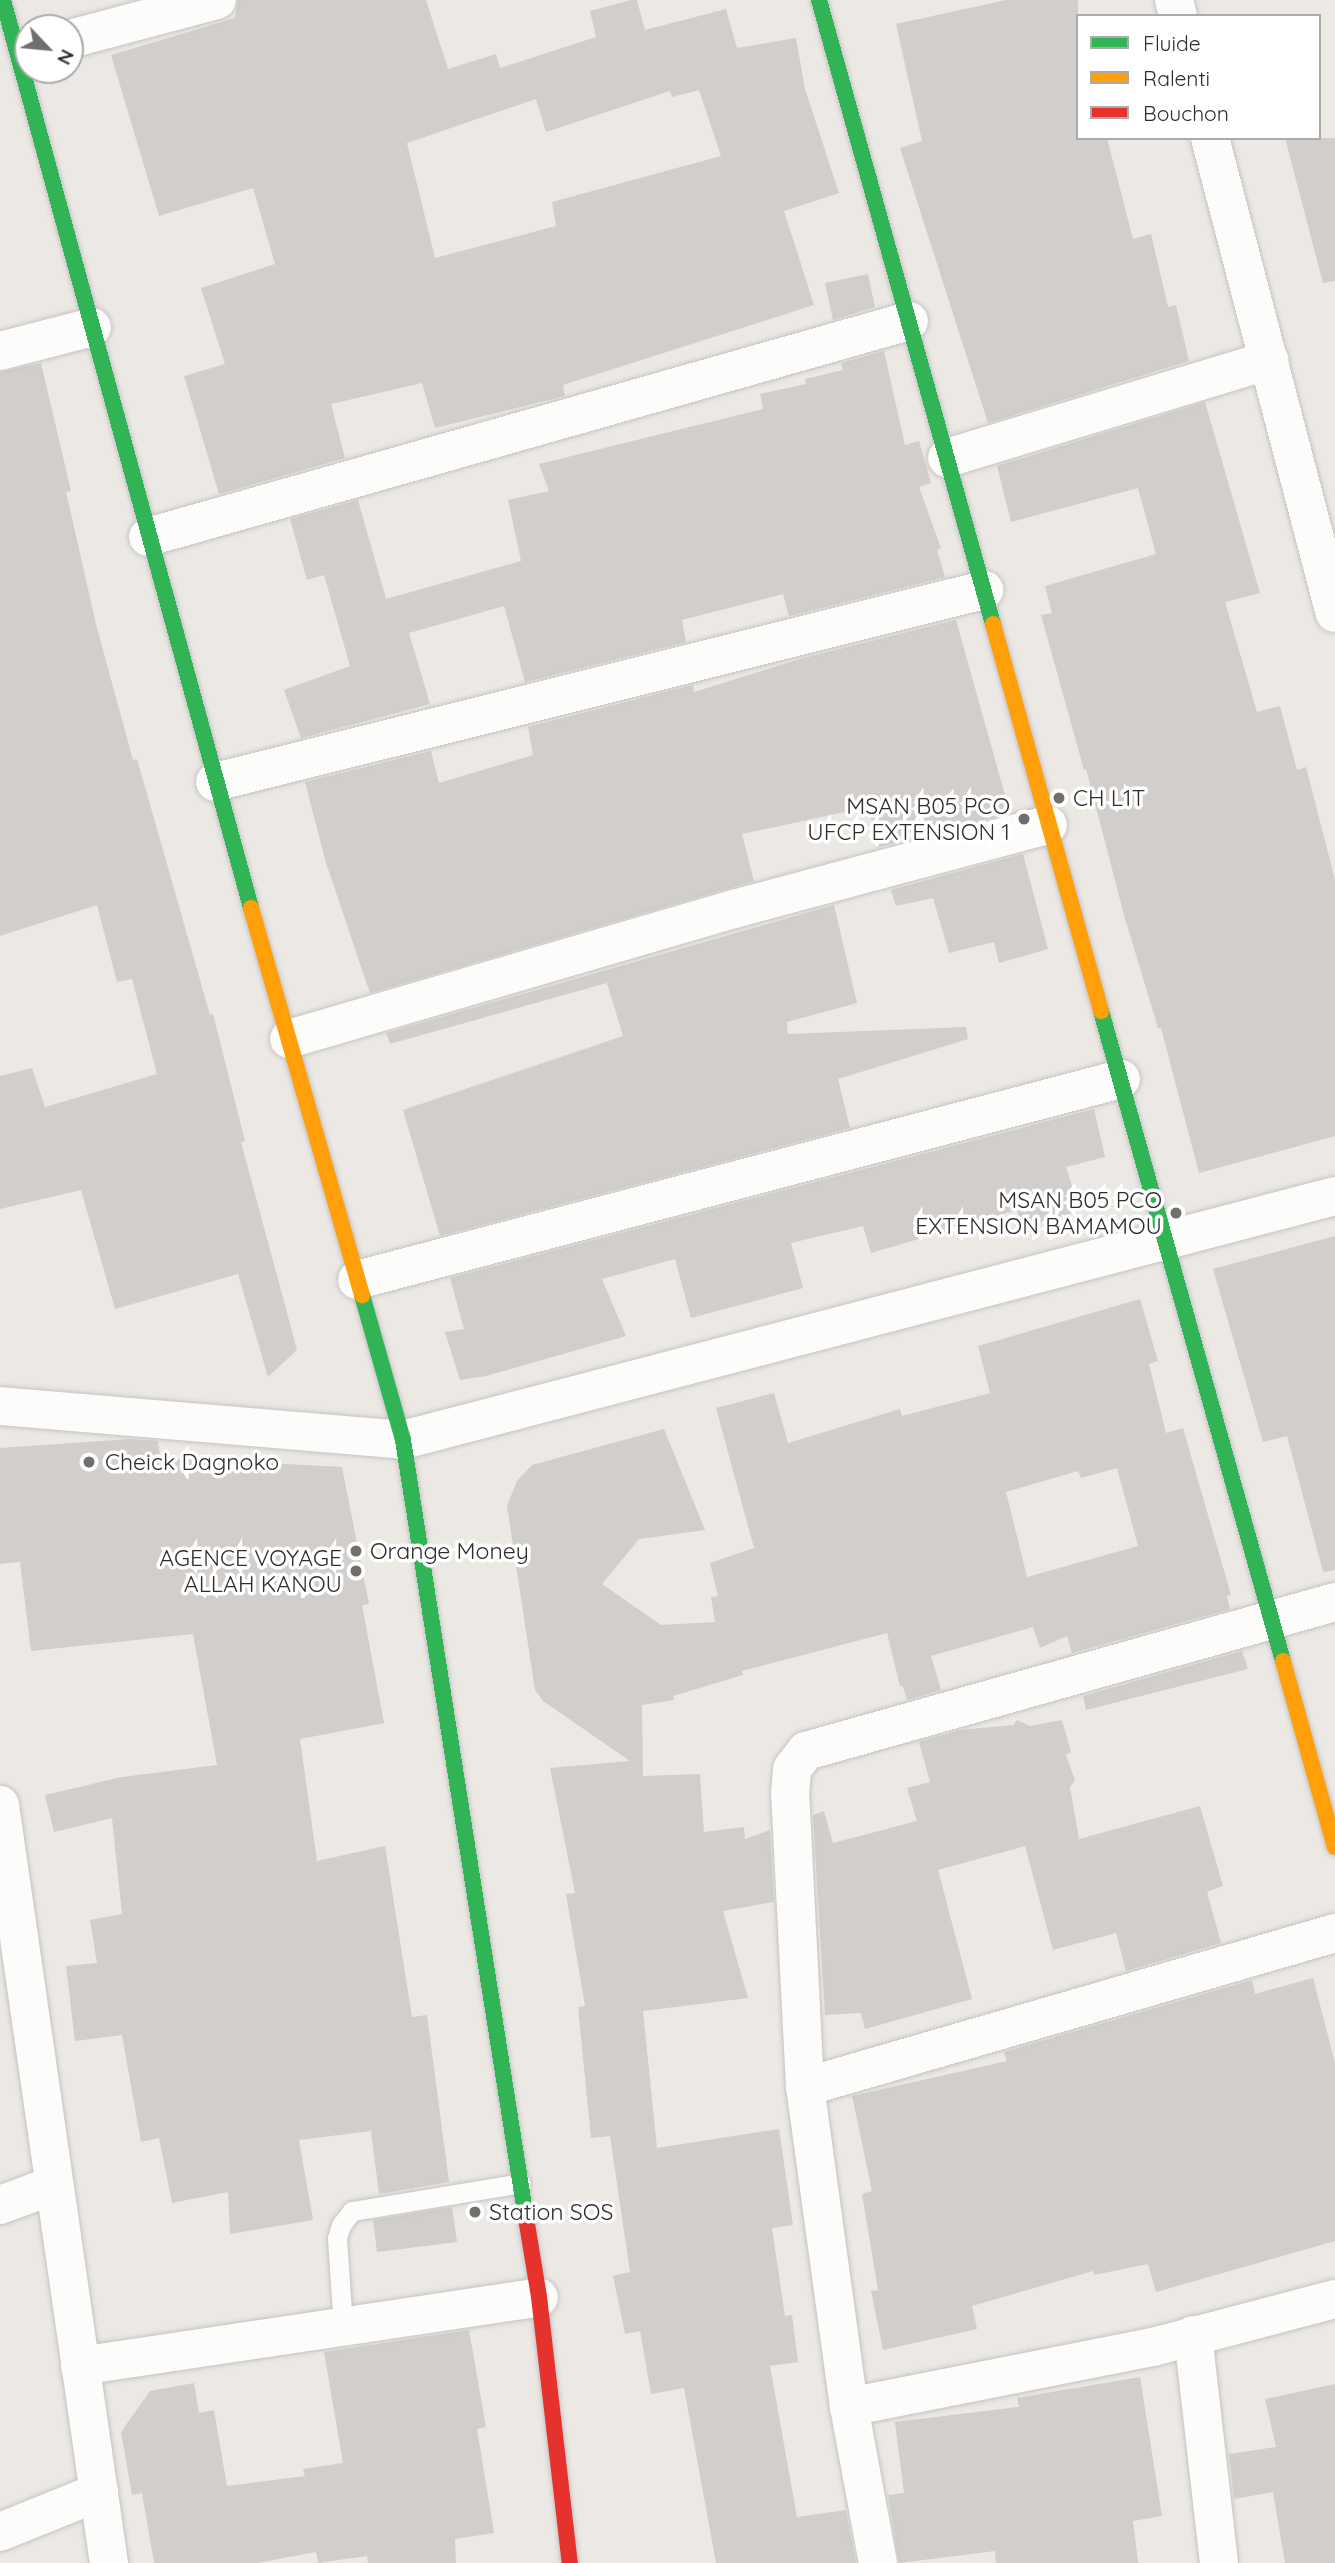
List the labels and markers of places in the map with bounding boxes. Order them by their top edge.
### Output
place label: CH L1T [1073,784,1145,812]
marker: CH L1T [1051,790,1067,806]
place label: MSAN B05 PCO UFCP EXTENSION 1 [807,792,1010,846]
marker: MSAN B05 PCO UFCP EXTENSION 1 [1016,811,1032,827]
place label: MSAN B05 PCO EXTENSION BAMAMOU [915,1186,1162,1240]
marker: MSAN B05 PCO EXTENSION BAMAMOU [1168,1205,1184,1221]
place label: Cheick Dagnoko [105,1448,279,1476]
marker: Cheick Dagnoko [79,1452,99,1472]
place label: Orange Money [370,1537,529,1565]
marker: Orange Money [348,1543,364,1559]
place label: AGENCE VOYAGE ALLAH KANOU [159,1544,342,1598]
marker: AGENCE VOYAGE ALLAH KANOU [348,1563,364,1579]
place label: Station SOS [489,2198,613,2226]
marker: Station SOS [467,2204,483,2220]

